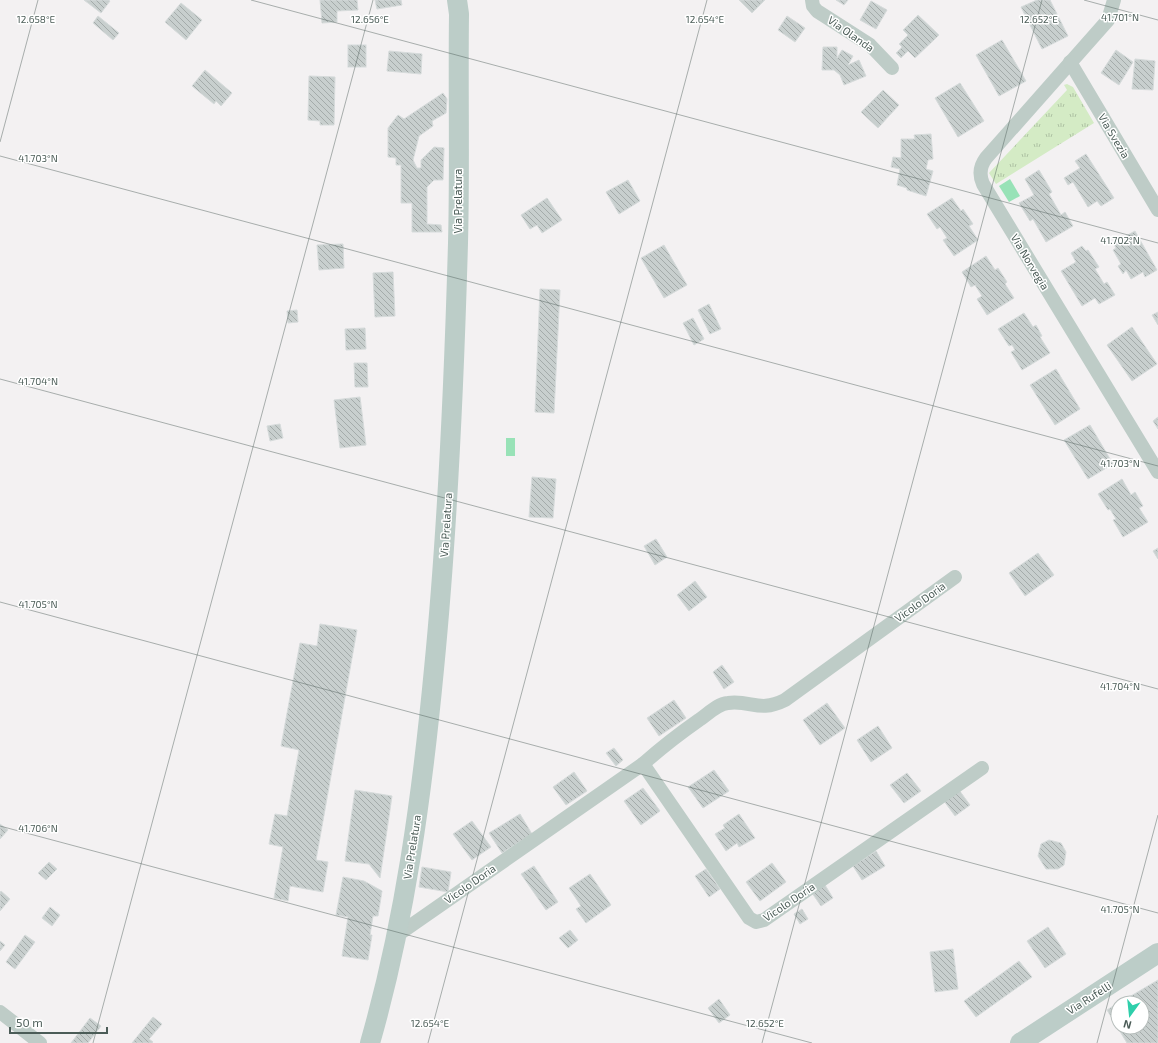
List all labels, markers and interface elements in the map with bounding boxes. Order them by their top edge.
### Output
text: 41.701°N [1101,11,1139,23]
text: 12.658°E [17,13,56,25]
text: 12.656°E [351,13,389,25]
text: 12.654°E [686,13,725,25]
street label: Via Olanda [826,13,877,54]
text: 12.652°E [1020,13,1058,25]
street label: Via Svezia [1096,111,1133,161]
text: 41.703°N [18,152,58,164]
street label: Via Prelatura [451,169,464,233]
street label: Via Norvegia [1009,231,1052,292]
text: 41.702°N [1100,234,1140,246]
text: 41.704°N [18,375,58,387]
text: 41.703°N [1100,457,1140,469]
street label: Via Prelatura [437,492,454,558]
street label: Vicolo Doria [892,579,948,624]
text: 41.705°N [18,598,58,610]
text: 41.704°N [1100,680,1140,692]
street label: Via Prelatura [400,814,423,880]
text: 41.706°N [18,822,58,834]
street label: Vicolo Doria [442,861,498,906]
street label: Vicolo Doria [760,880,817,924]
text: 41.705°N [1100,903,1140,915]
street label: Via Rufelli [1064,978,1113,1017]
north arrow [1110,995,1150,1035]
scale bar [10,1009,107,1035]
text: 50 m [16,1015,43,1029]
text: 12.654°E [411,1017,450,1029]
text: 12.652°E [746,1017,784,1029]
text: N [1122,1018,1133,1032]

